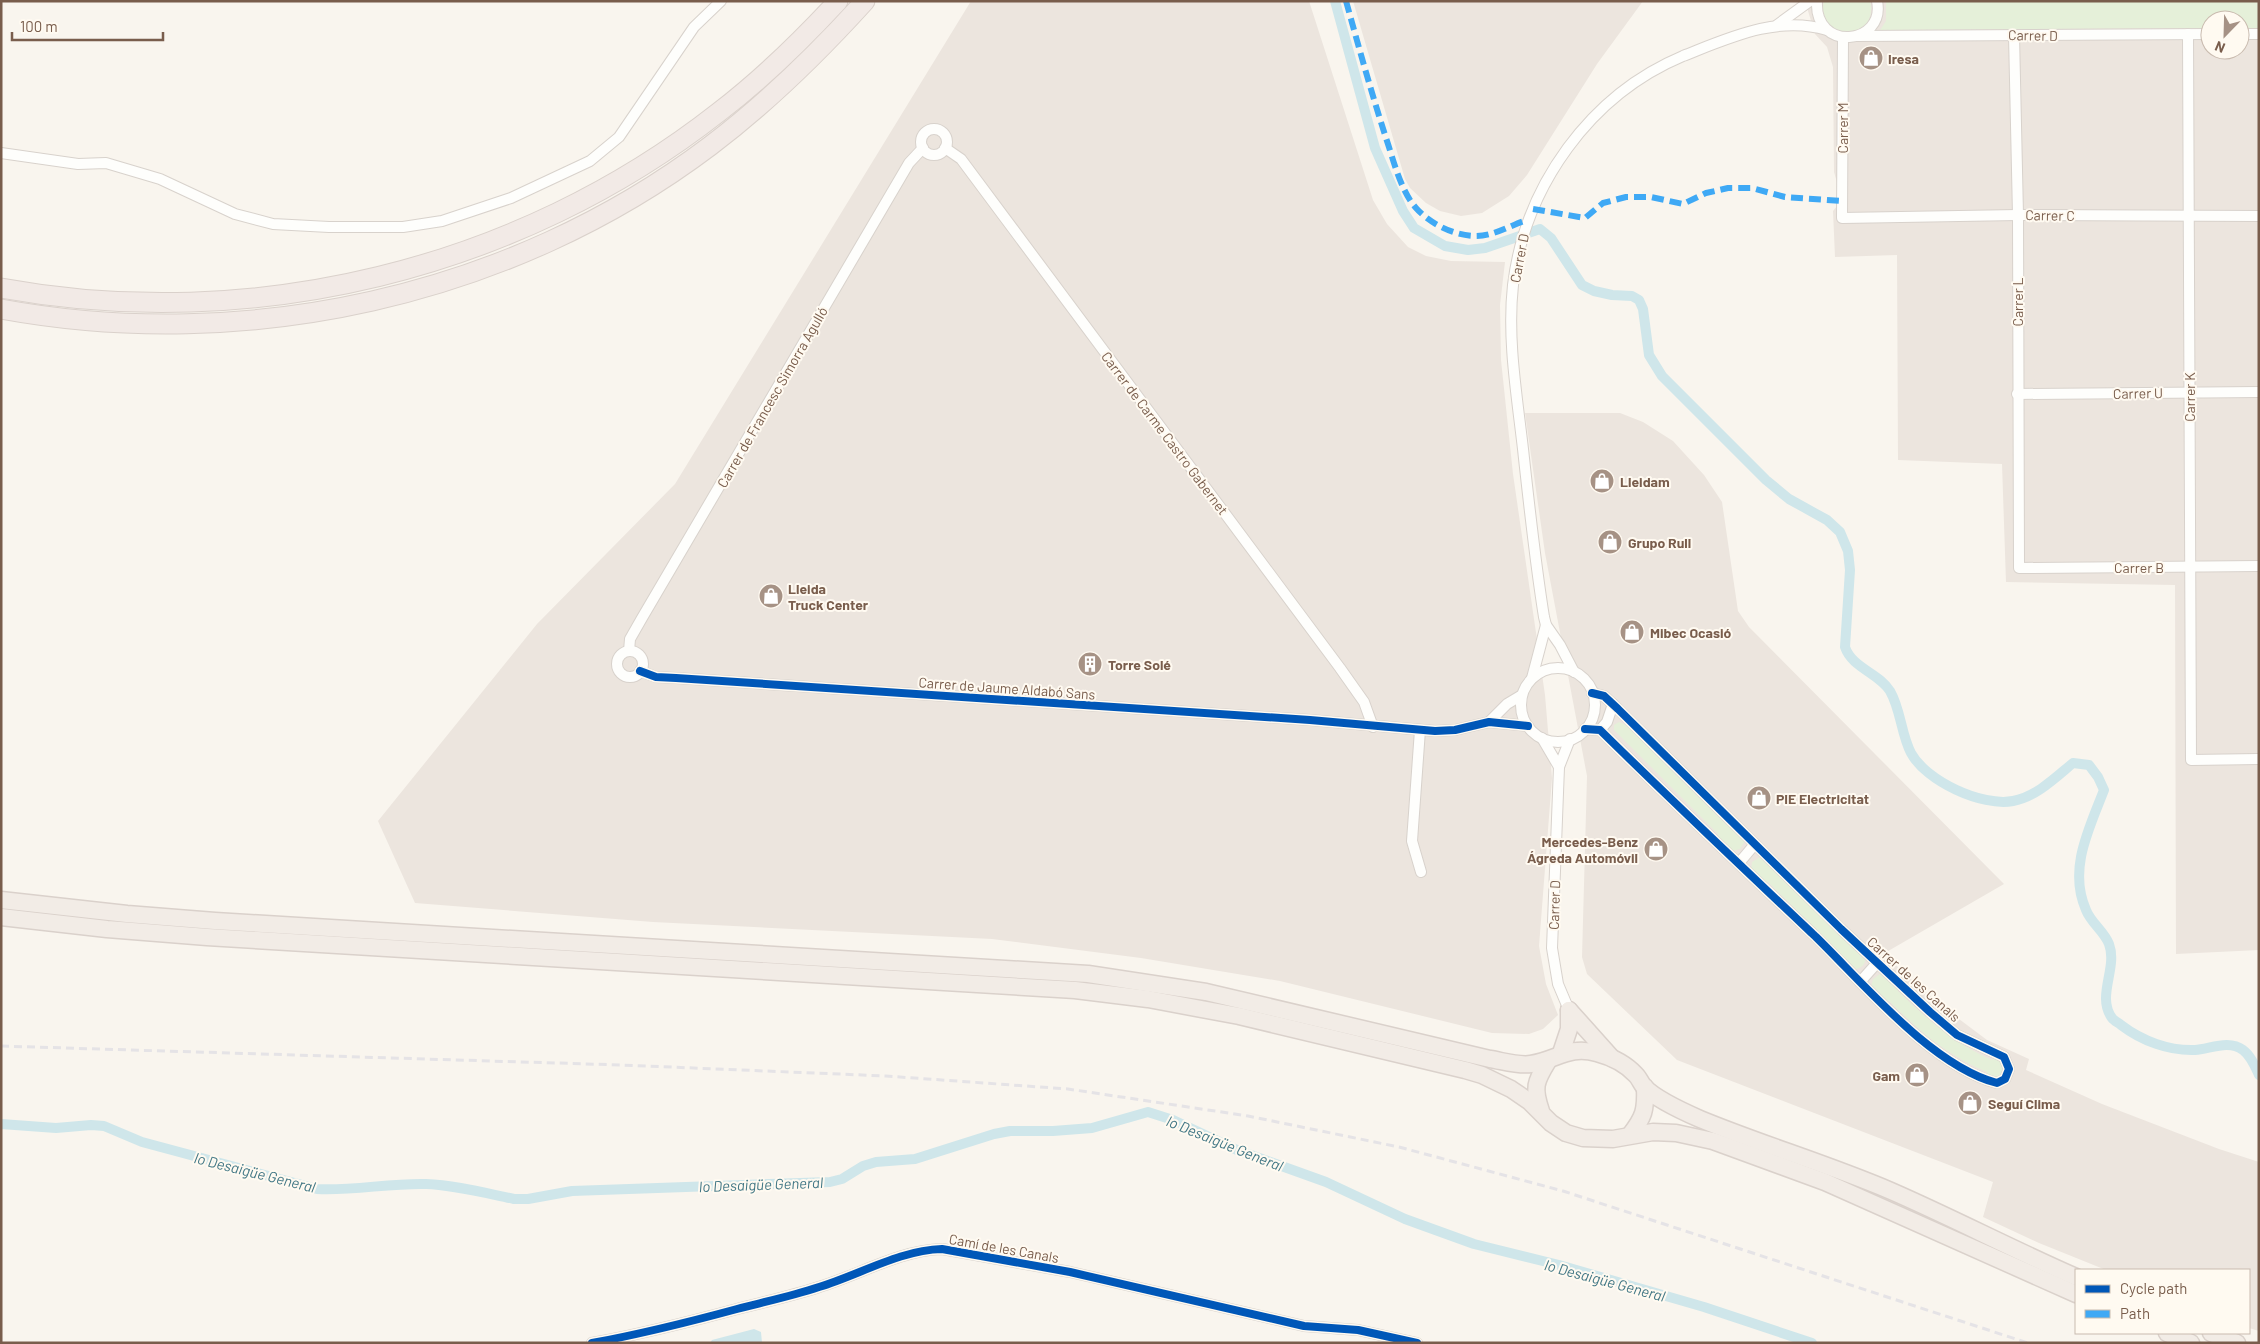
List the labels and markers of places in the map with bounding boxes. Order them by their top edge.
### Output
shop icon: Iresa [1858,45,1884,71]
place label: Iresa [1888,50,1919,67]
shop icon: Lleidam [1589,468,1615,494]
place label: Lleidam [1620,473,1670,490]
shop icon: Grupo Rull [1597,529,1623,555]
place label: Grupo Rull [1628,534,1691,551]
place label: Lleida Truck Center [788,580,869,613]
shop icon: Lleida Truck Center [758,583,784,609]
shop icon: Mibec Ocasió [1619,619,1645,645]
place label: Mibec Ocasió [1650,624,1732,641]
building icon: Torre Solé [1077,651,1103,677]
place label: Torre Solé [1108,656,1171,673]
shop icon: PIE Electricitat [1746,785,1772,811]
place label: PIE Electricitat [1776,790,1869,807]
place label: Mercedes-Benz Ágreda Automóvil [1527,833,1639,866]
shop icon: Mercedes-Benz Ágreda Automóvil [1643,836,1669,862]
shop icon: Gam [1904,1062,1930,1088]
place label: Gam [1872,1067,1900,1084]
shop icon: Seguí Clima [1957,1090,1983,1116]
place label: Seguí Clima [1988,1095,2060,1112]

